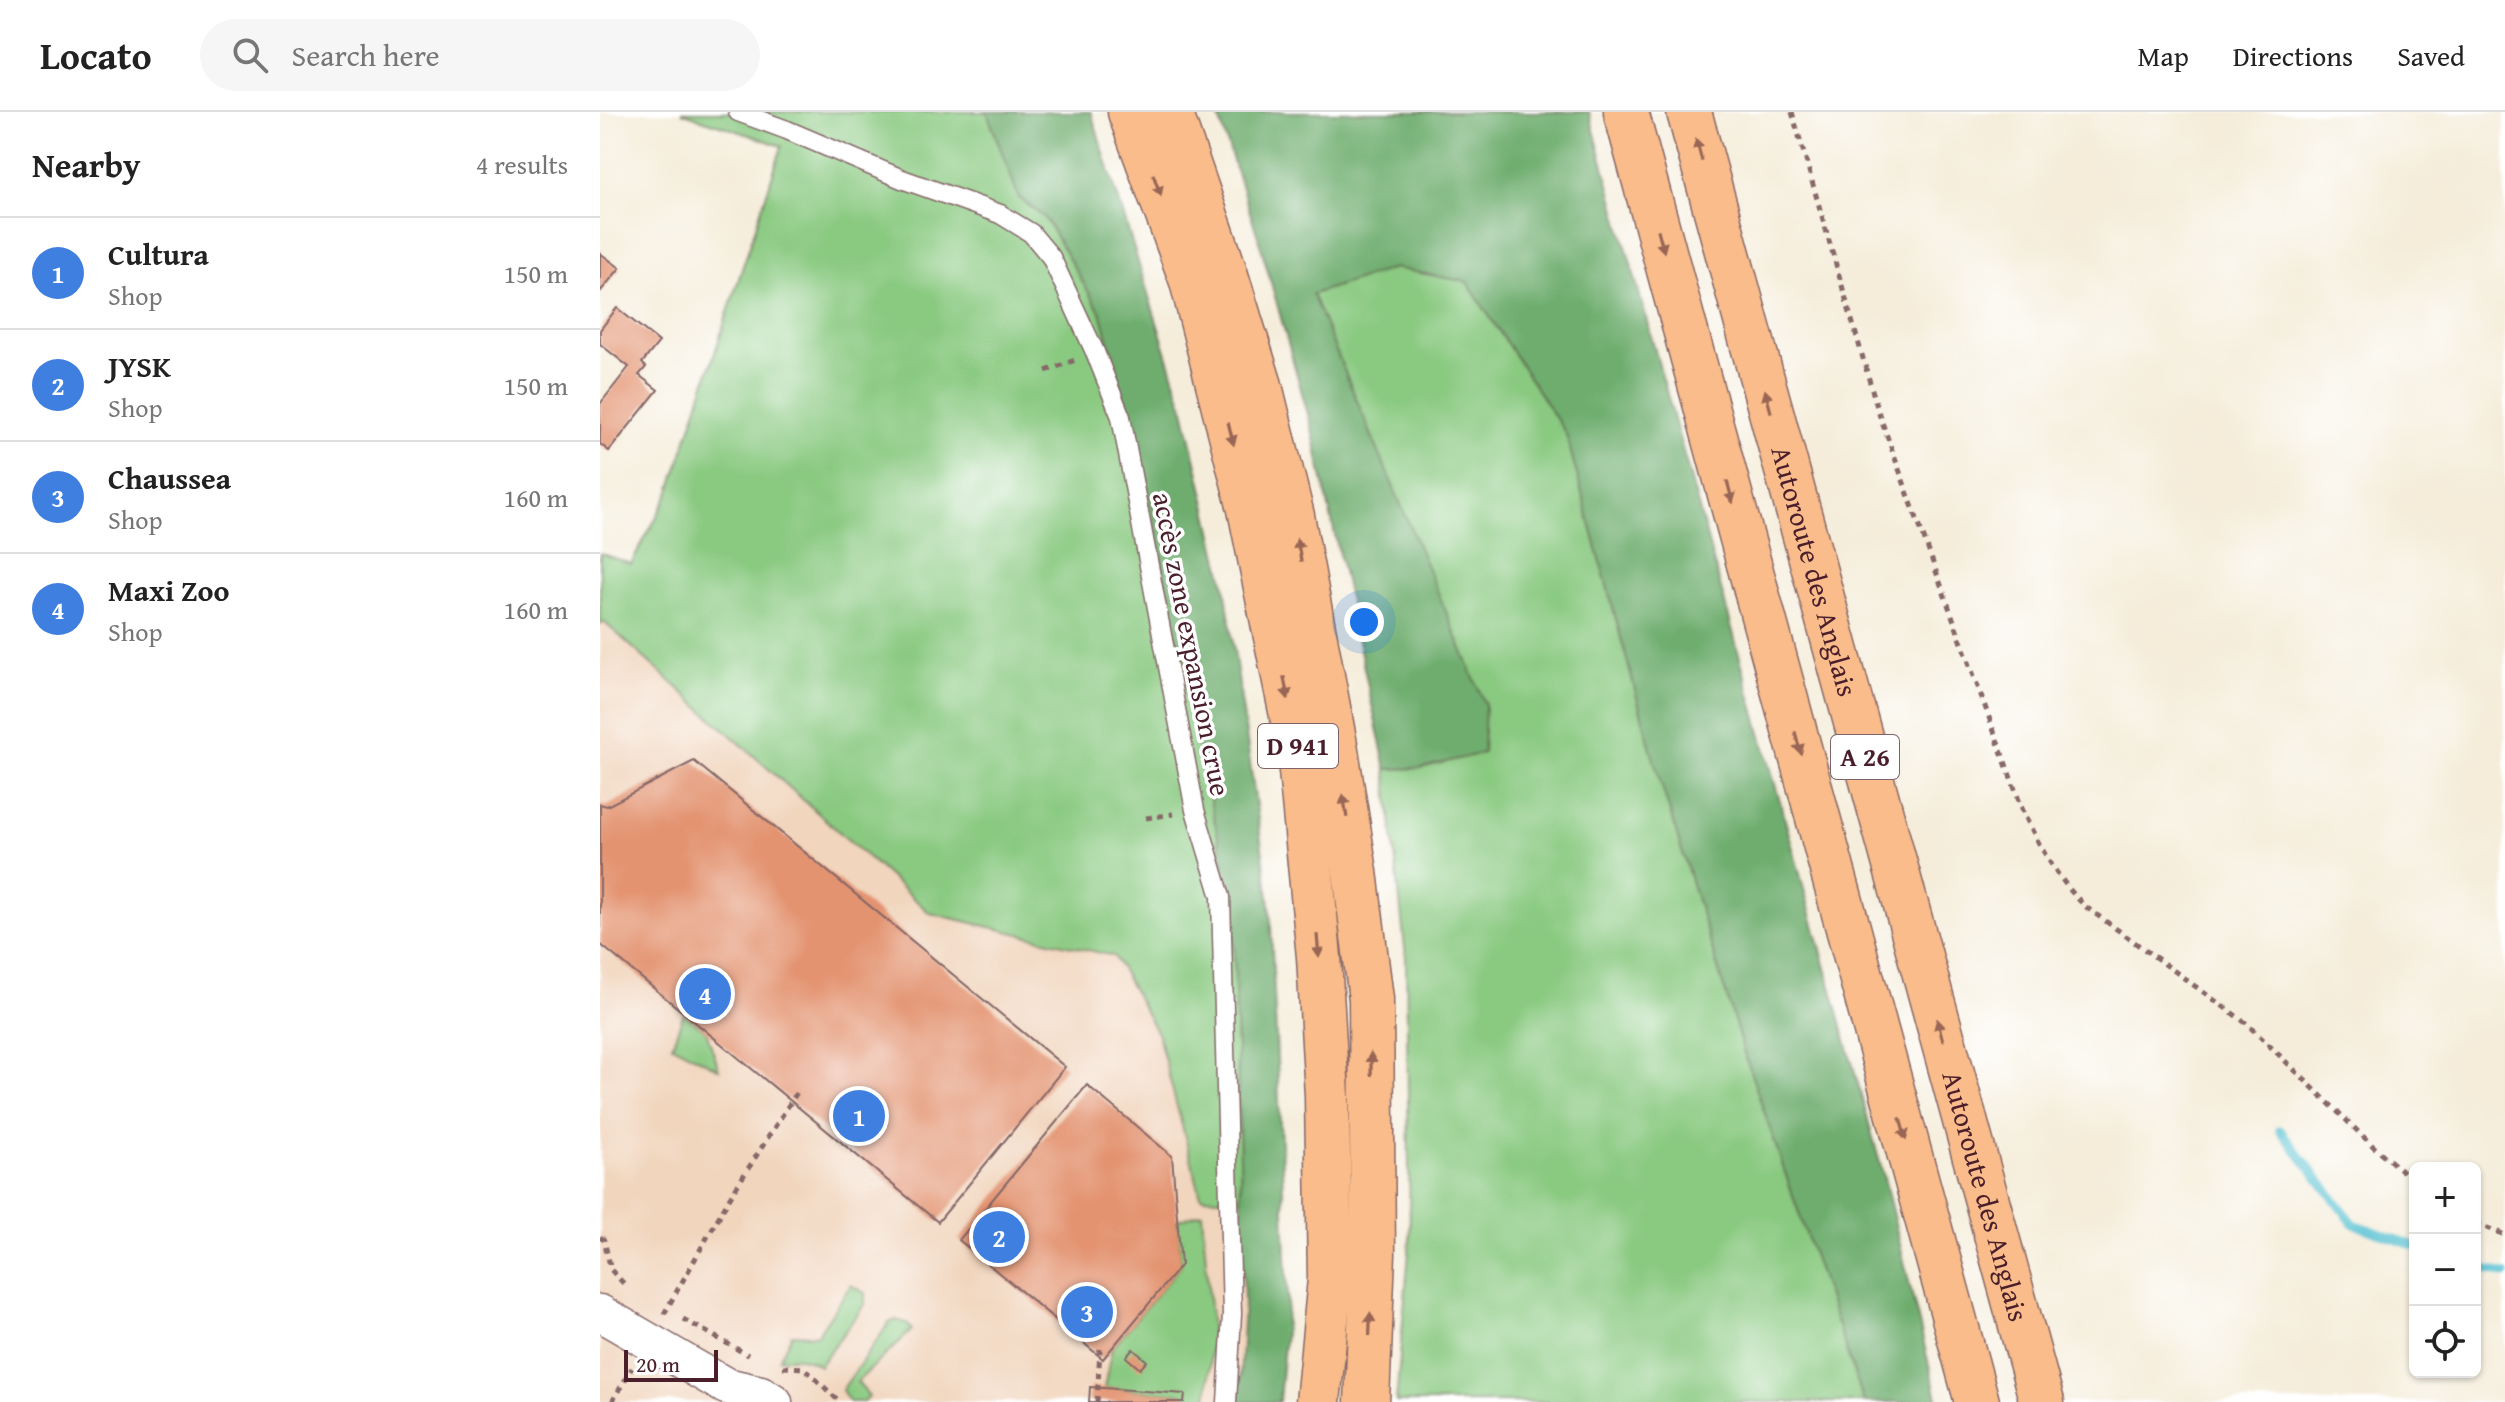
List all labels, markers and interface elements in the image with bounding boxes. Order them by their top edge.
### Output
search box [200,19,760,91]
text: Locato [40,27,152,83]
icon: search [228,33,272,77]
text: Search here [292,33,440,77]
text: Map [2137,35,2189,76]
text: Directions [2233,35,2353,76]
text: Saved [2397,35,2465,76]
one-way arrow [1692,138,1705,162]
text: Nearby [32,140,141,189]
text: 4 results [476,145,568,184]
one-way arrow [1151,173,1164,197]
one-way arrow [1656,229,1668,254]
text: Cultura [108,232,209,276]
text: 1 [51,254,65,293]
text: 150 m [503,254,568,293]
text: Shop [108,276,163,315]
text: JYSK [108,344,171,388]
text: 2 [51,366,65,405]
text: 150 m [503,366,568,405]
text: Shop [108,388,163,427]
one-way arrow [1761,388,1773,413]
one-way arrow [1225,422,1238,447]
street label: Autoroute des Anglais [1761,441,1869,701]
text: Chaussea [108,456,231,500]
text: 3 [51,478,65,517]
text: 160 m [503,478,568,517]
one-way arrow [1724,480,1736,505]
street label: accès zone expansion crue [1143,489,1242,799]
text: Shop [108,500,163,539]
one-way arrow [1292,537,1304,562]
text: Maxi Zoo [108,568,229,612]
text: 4 [51,590,65,629]
text: 160 m [503,590,568,629]
your location [1344,602,1384,642]
text: Shop [108,612,163,651]
one-way arrow [1280,676,1293,701]
road number: D 941 [1258,724,1338,768]
one-way arrow [1792,731,1805,756]
road number: A 26 [1831,735,1899,779]
one-way arrow [1338,793,1351,818]
one-way arrow [1312,934,1325,959]
pin: 4 [679,964,731,1024]
one-way arrow [1933,1017,1946,1041]
one-way arrow [1365,1051,1377,1076]
street label: Autoroute des Anglais [1932,1066,2040,1326]
pin: 1 [833,1086,885,1146]
one-way arrow [1897,1117,1910,1141]
map controls [2409,1162,2481,1378]
button: + [2409,1162,2481,1234]
pin: 2 [973,1207,1025,1267]
button: − [2409,1234,2481,1306]
pin: 3 [1061,1282,1113,1342]
button: locate [2409,1306,2481,1378]
one-way arrow [1364,1311,1377,1336]
scale bar [624,1346,718,1382]
text: 20 m [636,1348,680,1380]

